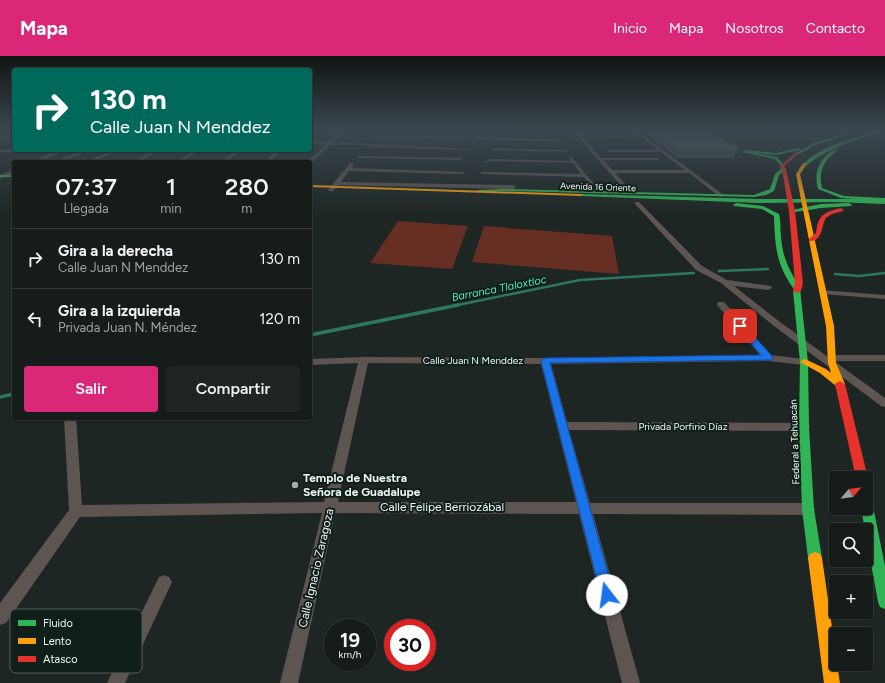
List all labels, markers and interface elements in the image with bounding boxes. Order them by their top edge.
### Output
text: Mapa [20,17,68,40]
text: Inicio [613,20,647,37]
text: Mapa [669,20,703,37]
text: Nosotros [725,20,784,37]
text: Contacto [806,20,865,37]
text: 130 m [90,82,167,116]
icon: right [24,84,76,136]
text: Calle Juan N Menddez [90,116,271,138]
text: 07:37 [55,172,117,201]
text: 1 [166,172,176,201]
text: 280 [225,172,269,201]
street label: Avenida 16 Oriente [560,180,636,193]
text: Llegada [64,201,109,216]
text: min [160,201,182,216]
text: m [241,201,252,216]
text: Gira a la derecha [58,242,173,260]
icon: right [24,248,46,270]
text: 130 m [260,250,300,268]
text: Calle Juan N Menddez [58,260,188,275]
water label: Barranca Tlaloxtloc [451,273,548,304]
text: Gira a la izquierda [58,302,180,320]
icon: left [24,308,46,330]
pin [723,309,757,343]
text: 120 m [259,310,300,328]
icon: arrive [729,315,751,337]
text: Privada Juan N. Méndez [58,320,197,335]
street label: Calle Juan N Menddez [423,354,523,367]
button: Salir [24,366,158,412]
button: Compartir [166,366,300,412]
street label: Federal a Tehuacán [786,399,802,485]
street label: Privada Porfirio Díaz [638,420,728,433]
place label: Templo de Nuestra Señora de Guadalupe [303,471,421,499]
north arrow [829,471,873,515]
map controls [829,471,873,671]
marker: Templo de Nuestra Señora de Guadalupe [290,480,300,490]
street label: Calle Felipe Berriozábal [380,500,504,514]
street label: Calle Ignacio Zaragoza [295,507,337,629]
button: search [829,523,873,567]
position arrow [586,574,628,616]
button: + [829,575,873,619]
legend [10,609,142,673]
text: Fluido [43,617,73,630]
speed limit sign: 30 [384,619,436,671]
button: − [829,627,873,671]
text: 19 [340,628,360,652]
text: Lento [43,635,71,648]
text: km/h [339,648,361,661]
text: Atasco [43,653,78,666]

